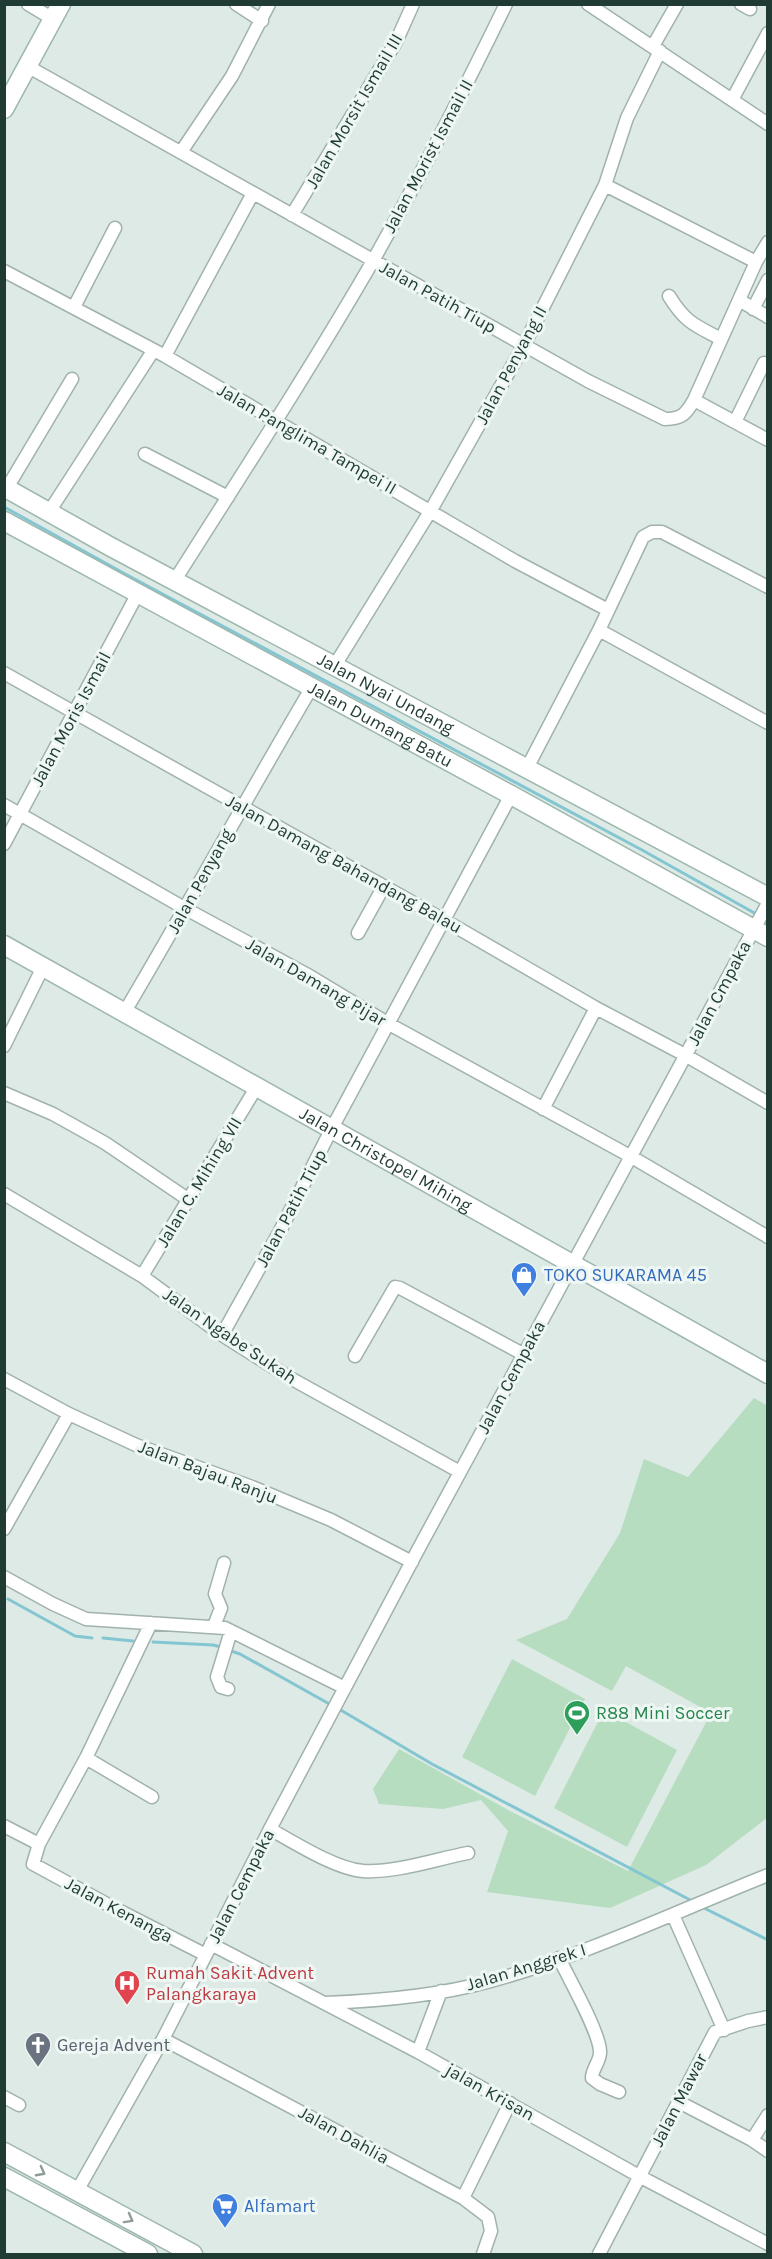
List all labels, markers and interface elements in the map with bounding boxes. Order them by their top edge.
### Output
street label: Jalan Morsit Ismail III [301,29,407,193]
street label: Jalan Morist Ismail II [378,75,478,237]
street label: Jalan Patih Tiup [376,256,500,338]
street label: Jalan Penyang II [471,302,551,428]
street label: Jalan Panglima Tampei II [213,379,401,499]
street label: Jalan Moris Ismail [26,648,116,790]
street label: Jalan Nyai Undang [314,648,458,739]
street label: Jalan Dumang Batu [304,677,457,772]
street label: Jalan Damang Bahandang Balau [222,790,466,938]
street label: Jalan Penyang [162,825,238,937]
street label: Jalan Damang Pijar [242,933,391,1031]
street label: Jalan Cmpaka [682,937,756,1049]
street label: Jalan Christopel Mihing [296,1102,476,1217]
street label: Jalan C. Mihing VII [151,1113,247,1251]
street label: Jalan Patih Tiup [251,1145,331,1271]
shop icon: TOKO SUKARAMA 45 [509,1260,539,1298]
place label: TOKO SUKARAMA 45 [544,1264,707,1286]
street label: Jalan Ngabe Sukah [159,1283,301,1389]
street label: Jalan Cempaka [472,1317,550,1437]
street label: Jalan Bajau Ranju [135,1435,281,1509]
sports icon: R88 Mini Soccer [562,1698,592,1736]
place label: R88 Mini Soccer [596,1702,730,1724]
street label: Jalan Cempaka [203,1825,279,1947]
street label: Jalan Kenanga [61,1872,177,1948]
street label: Jalan Anggrek I [463,1938,589,1996]
place label: Rumah Sakit Advent Palangkaraya [146,1962,314,2005]
hospital icon: Rumah Sakit Advent Palangkaraya [112,1968,142,2006]
church icon: Gereja Advent [23,2030,53,2068]
place label: Gereja Advent [57,2034,171,2056]
street label: Jalan Mawar [646,2049,712,2150]
street label: jalan Krisan [440,2057,538,2126]
street label: Jalan Dahlia [295,2101,393,2169]
one-way arrow [35,2165,45,2176]
supermarket icon: Alfamart [210,2191,240,2229]
place label: Alfamart [244,2195,316,2217]
one-way arrow [123,2212,133,2223]

